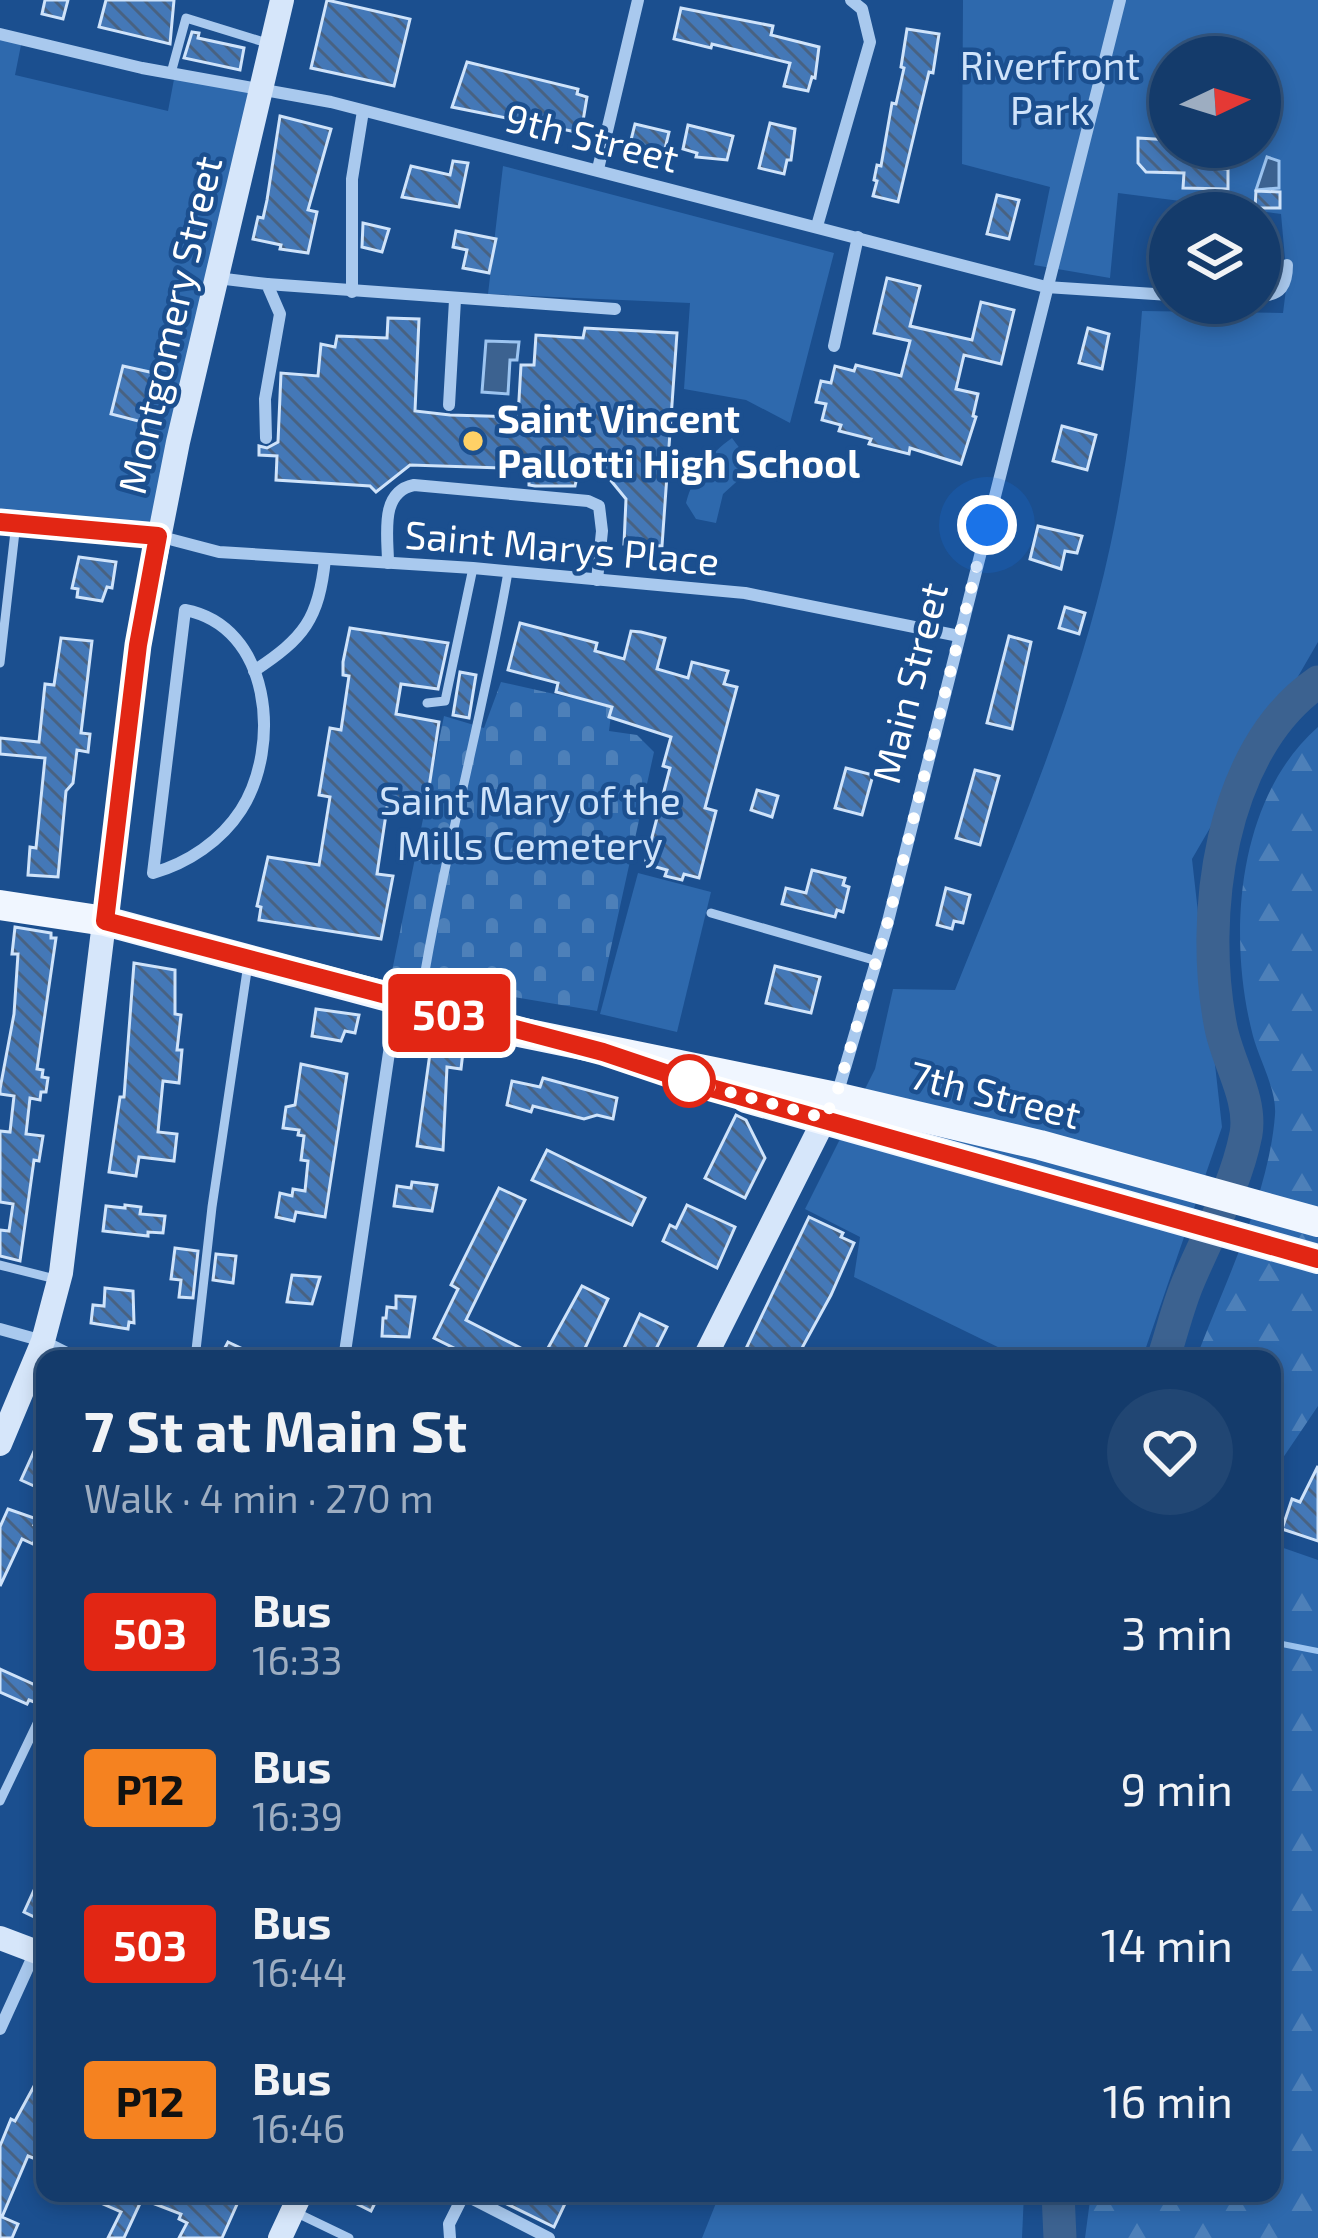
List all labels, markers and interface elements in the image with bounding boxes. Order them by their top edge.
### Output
north arrow [1149,36,1281,168]
map controls [1149,36,1281,324]
park label: Riverfront Park [960,41,1140,133]
street label: 9th Street [501,92,684,181]
street label: Montgomery Street [107,151,230,498]
button: layers [1149,192,1281,324]
place label: Saint Vincent Pallotti High School [497,394,860,486]
marker: Saint Vincent Pallotti High School [460,428,486,454]
your location [957,495,1017,555]
street label: Saint Marys Place [403,509,721,584]
street label: Main Street [861,577,956,788]
park label: Saint Mary of the Mills Cemetery [379,776,681,868]
line badge: 503 [380,974,518,1052]
text: 503 [412,988,486,1038]
street label: 7th Street [905,1050,1086,1137]
unlabelled marker [664,1056,714,1106]
button: heart [1107,1389,1233,1515]
text: 7 St at Main St [84,1395,467,1463]
text: Walk · 4 min · 270 m [84,1474,434,1521]
text: Bus [252,1582,331,1636]
text: 3 min [1121,1605,1233,1659]
text: 503 [113,1607,187,1657]
text: 16:33 [252,1636,342,1683]
text: Bus [252,1738,331,1792]
text: 9 min [1120,1761,1233,1815]
text: P12 [116,1763,184,1813]
text: 16:39 [252,1792,343,1839]
text: Bus [252,1894,331,1948]
text: 14 min [1101,1917,1233,1971]
text: 503 [113,1919,187,1969]
text: 16:44 [252,1948,347,1995]
text: Bus [252,2050,331,2104]
text: 16 min [1103,2073,1233,2127]
text: P12 [116,2075,184,2125]
text: 16:46 [252,2104,345,2151]

